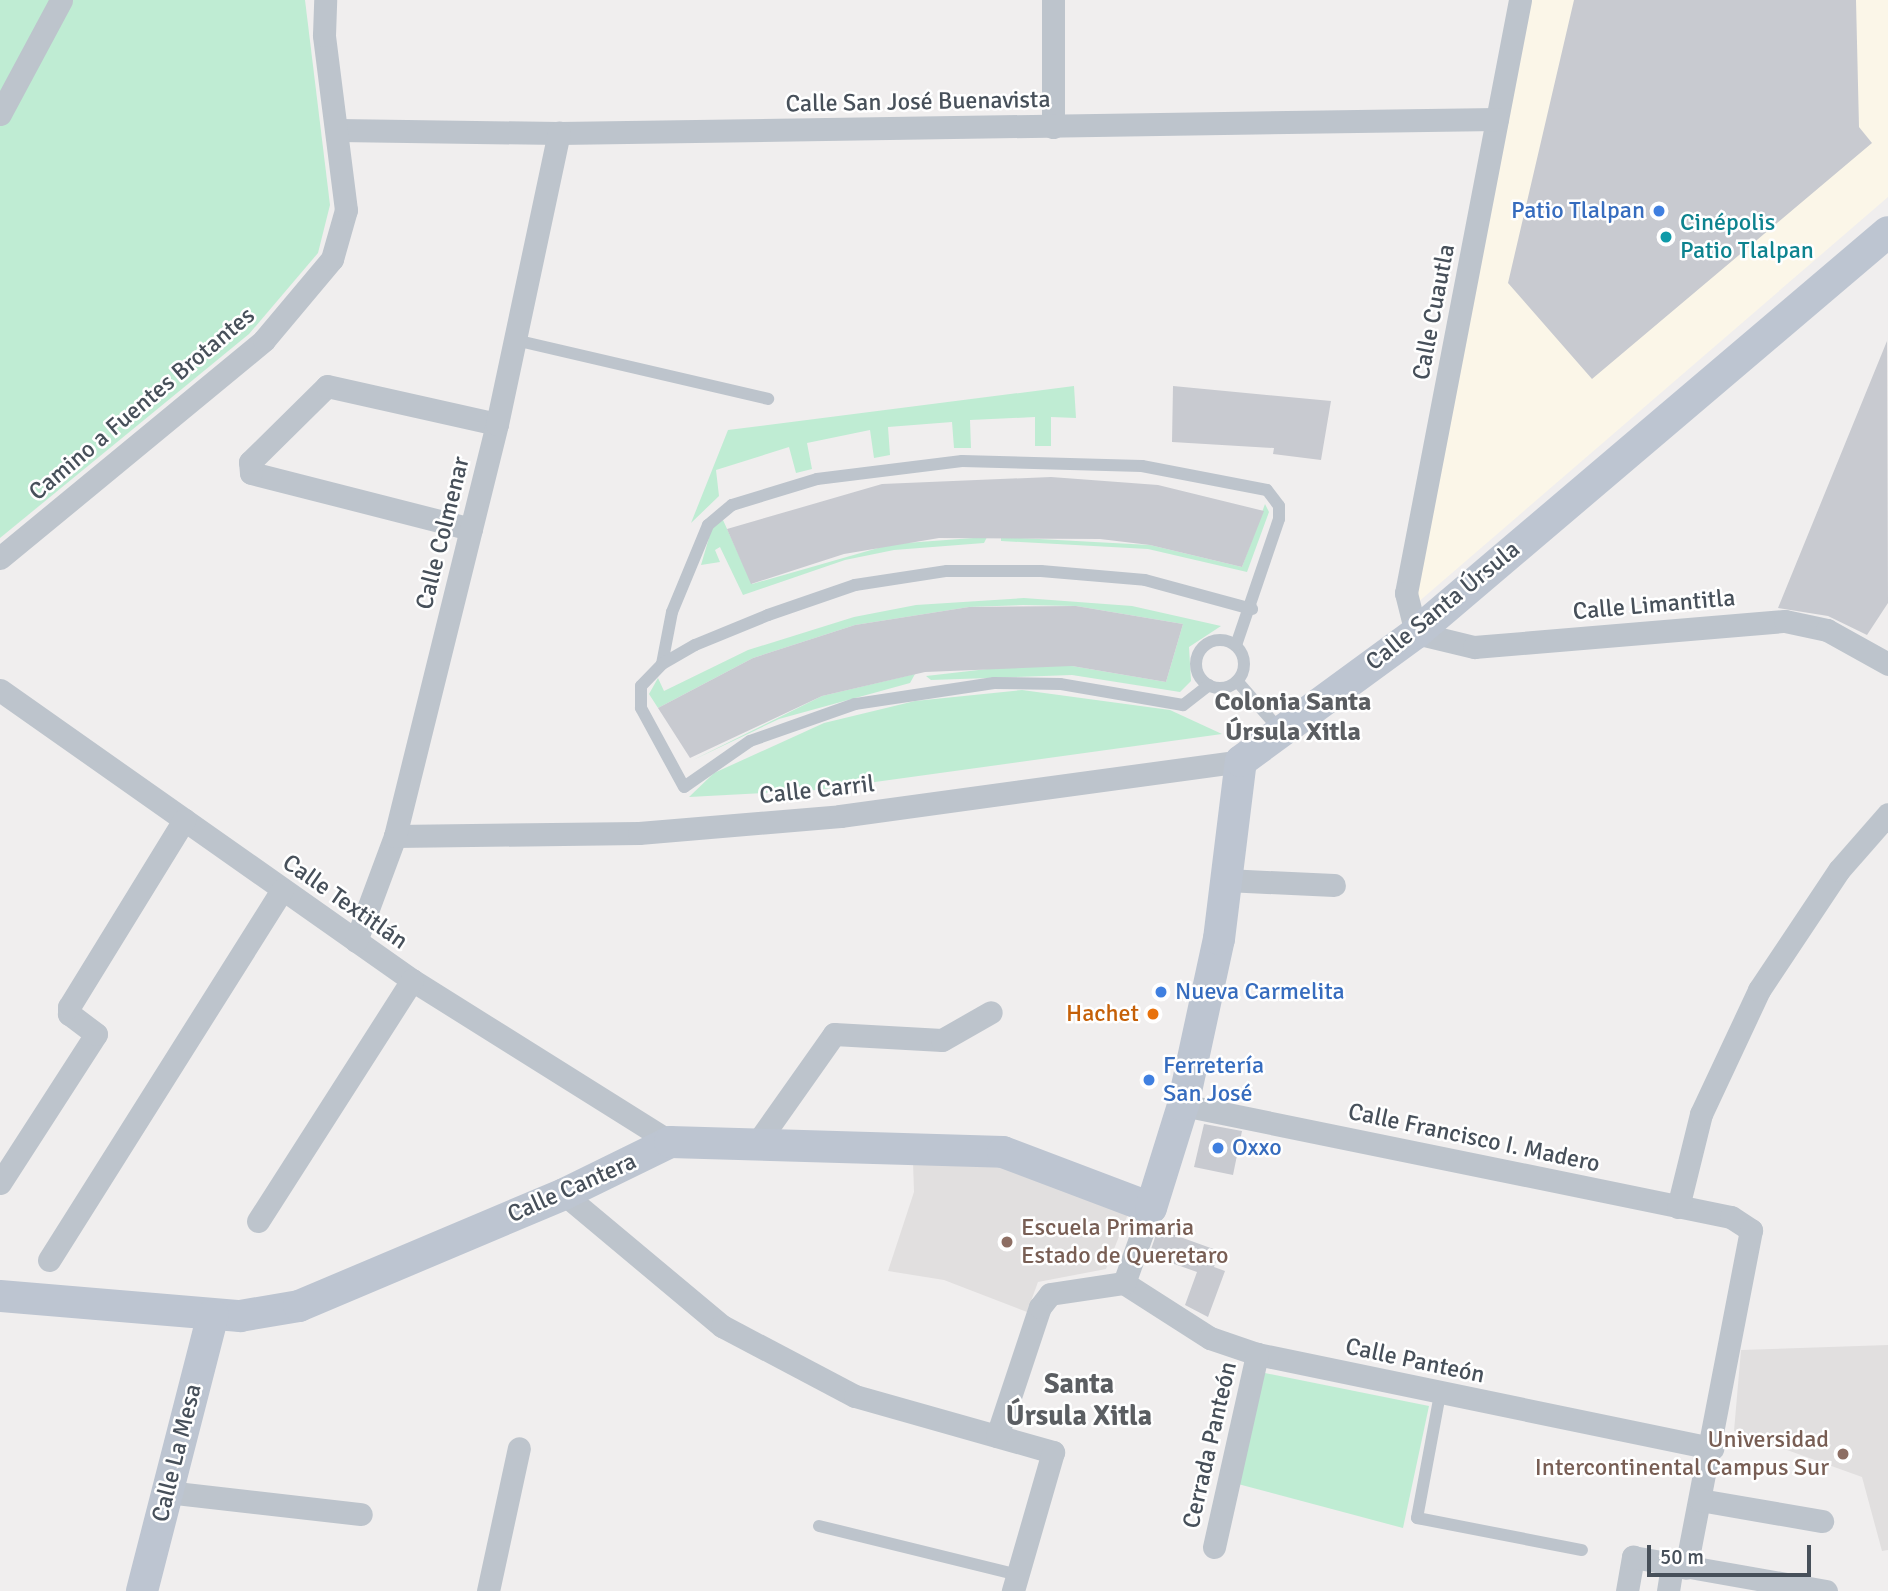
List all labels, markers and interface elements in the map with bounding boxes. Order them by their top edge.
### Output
street label: Calle San José Buenavista [785,85,1051,119]
place label: Patio Tlalpan [1511,197,1645,225]
marker: Patio Tlalpan [1651,203,1667,219]
place label: Cinépolis Patio Tlalpan [1680,209,1814,265]
marker: Cinépolis Patio Tlalpan [1658,229,1674,245]
street label: Calle Cuautla [1407,242,1461,382]
street label: Camino a Fuentes Brotantes [23,301,261,507]
street label: Calle Colmenar [410,454,476,612]
street label: Calle Santa Úrsula [1360,535,1526,677]
street label: Calle Limantitla [1572,584,1736,626]
district label: Colonia Santa Úrsula Xitla [1215,687,1371,748]
street label: Calle Carril [758,770,876,810]
street label: Calle Textitlán [277,848,413,956]
place label: Nueva Carmelita [1175,978,1345,1006]
marker: Nueva Carmelita [1153,984,1169,1000]
place label: Hachet [1066,1000,1139,1028]
marker: Hachet [1145,1006,1161,1022]
place label: Ferretería San José [1163,1052,1264,1108]
marker: Ferretería San José [1141,1072,1157,1088]
street label: Calle Francisco I. Madero [1346,1097,1602,1179]
place label: Oxxo [1232,1134,1282,1162]
marker: Oxxo [1210,1140,1226,1156]
street label: Calle Cantera [503,1147,641,1229]
place label: Escuela Primaria Estado de Queretaro [1021,1214,1229,1270]
marker: Escuela Primaria Estado de Queretaro [999,1234,1015,1250]
street label: Calle Panteón [1343,1332,1487,1390]
street label: Cerrada Panteón [1177,1359,1243,1531]
district label: Santa Úrsula Xitla [1006,1367,1152,1433]
street label: Calle La Mesa [146,1381,208,1525]
place label: Universidad Intercontinental Campus Sur [1535,1426,1829,1482]
marker: Universidad Intercontinental Campus Sur [1835,1446,1851,1462]
scale bar [1650,1532,1814,1576]
text: 50 m [1660,1544,1704,1570]

